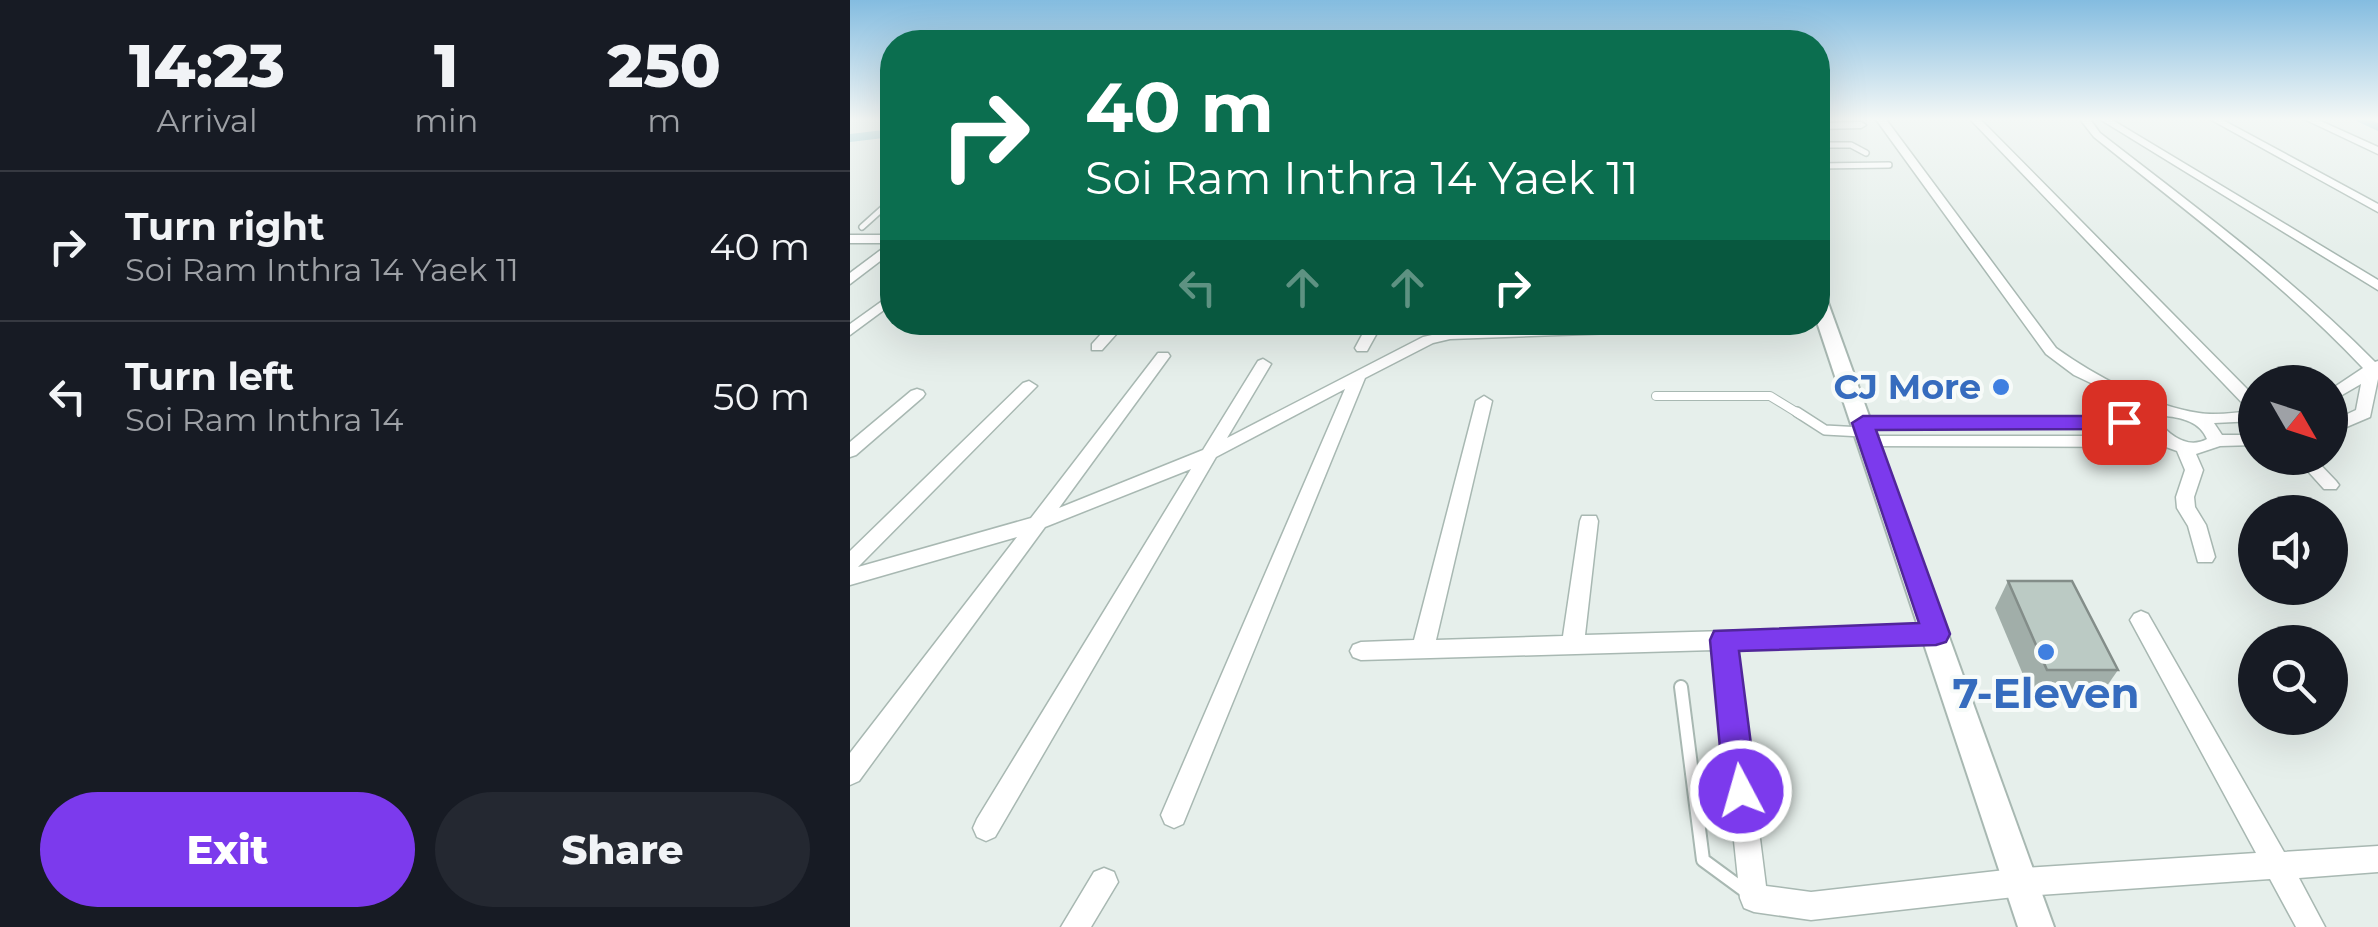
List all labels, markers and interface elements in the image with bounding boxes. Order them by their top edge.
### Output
text: 14:23 [129,29,285,102]
text: 1 [434,29,458,102]
text: 250 [607,29,721,102]
text: 40 m [1085,64,1274,150]
icon: right [920,70,1050,200]
text: Arrival [157,101,258,140]
text: min [414,101,478,140]
text: m [647,101,681,140]
text: Soi Ram Inthra 14 Yaek 11 [1085,150,1639,205]
text: Turn right [125,203,324,250]
icon: right [40,219,95,274]
text: 40 m [709,223,810,270]
text: Soi Ram Inthra 14 Yaek 11 [125,250,519,289]
icon: left [1170,260,1225,315]
icon: ahead [1275,260,1330,315]
icon: ahead [1380,260,1435,315]
icon: right [1485,260,1540,315]
text: Turn left [125,353,294,400]
place label: CJ More [1834,365,1981,408]
north arrow [2238,365,2348,475]
map controls [2238,365,2348,735]
icon: left [40,369,95,424]
text: 50 m [713,373,810,420]
marker: CJ More [1990,376,2012,398]
pin [2082,380,2167,465]
icon: arrive [2097,395,2152,450]
text: Soi Ram Inthra 14 [125,400,403,439]
button: sound [2238,495,2348,605]
button: search [2238,625,2348,735]
marker: 7-Eleven [2035,641,2057,663]
place label: 7-Eleven [1952,667,2140,719]
position arrow [1689,739,1793,843]
button: Exit [40,792,415,907]
button: Share [435,792,810,907]

